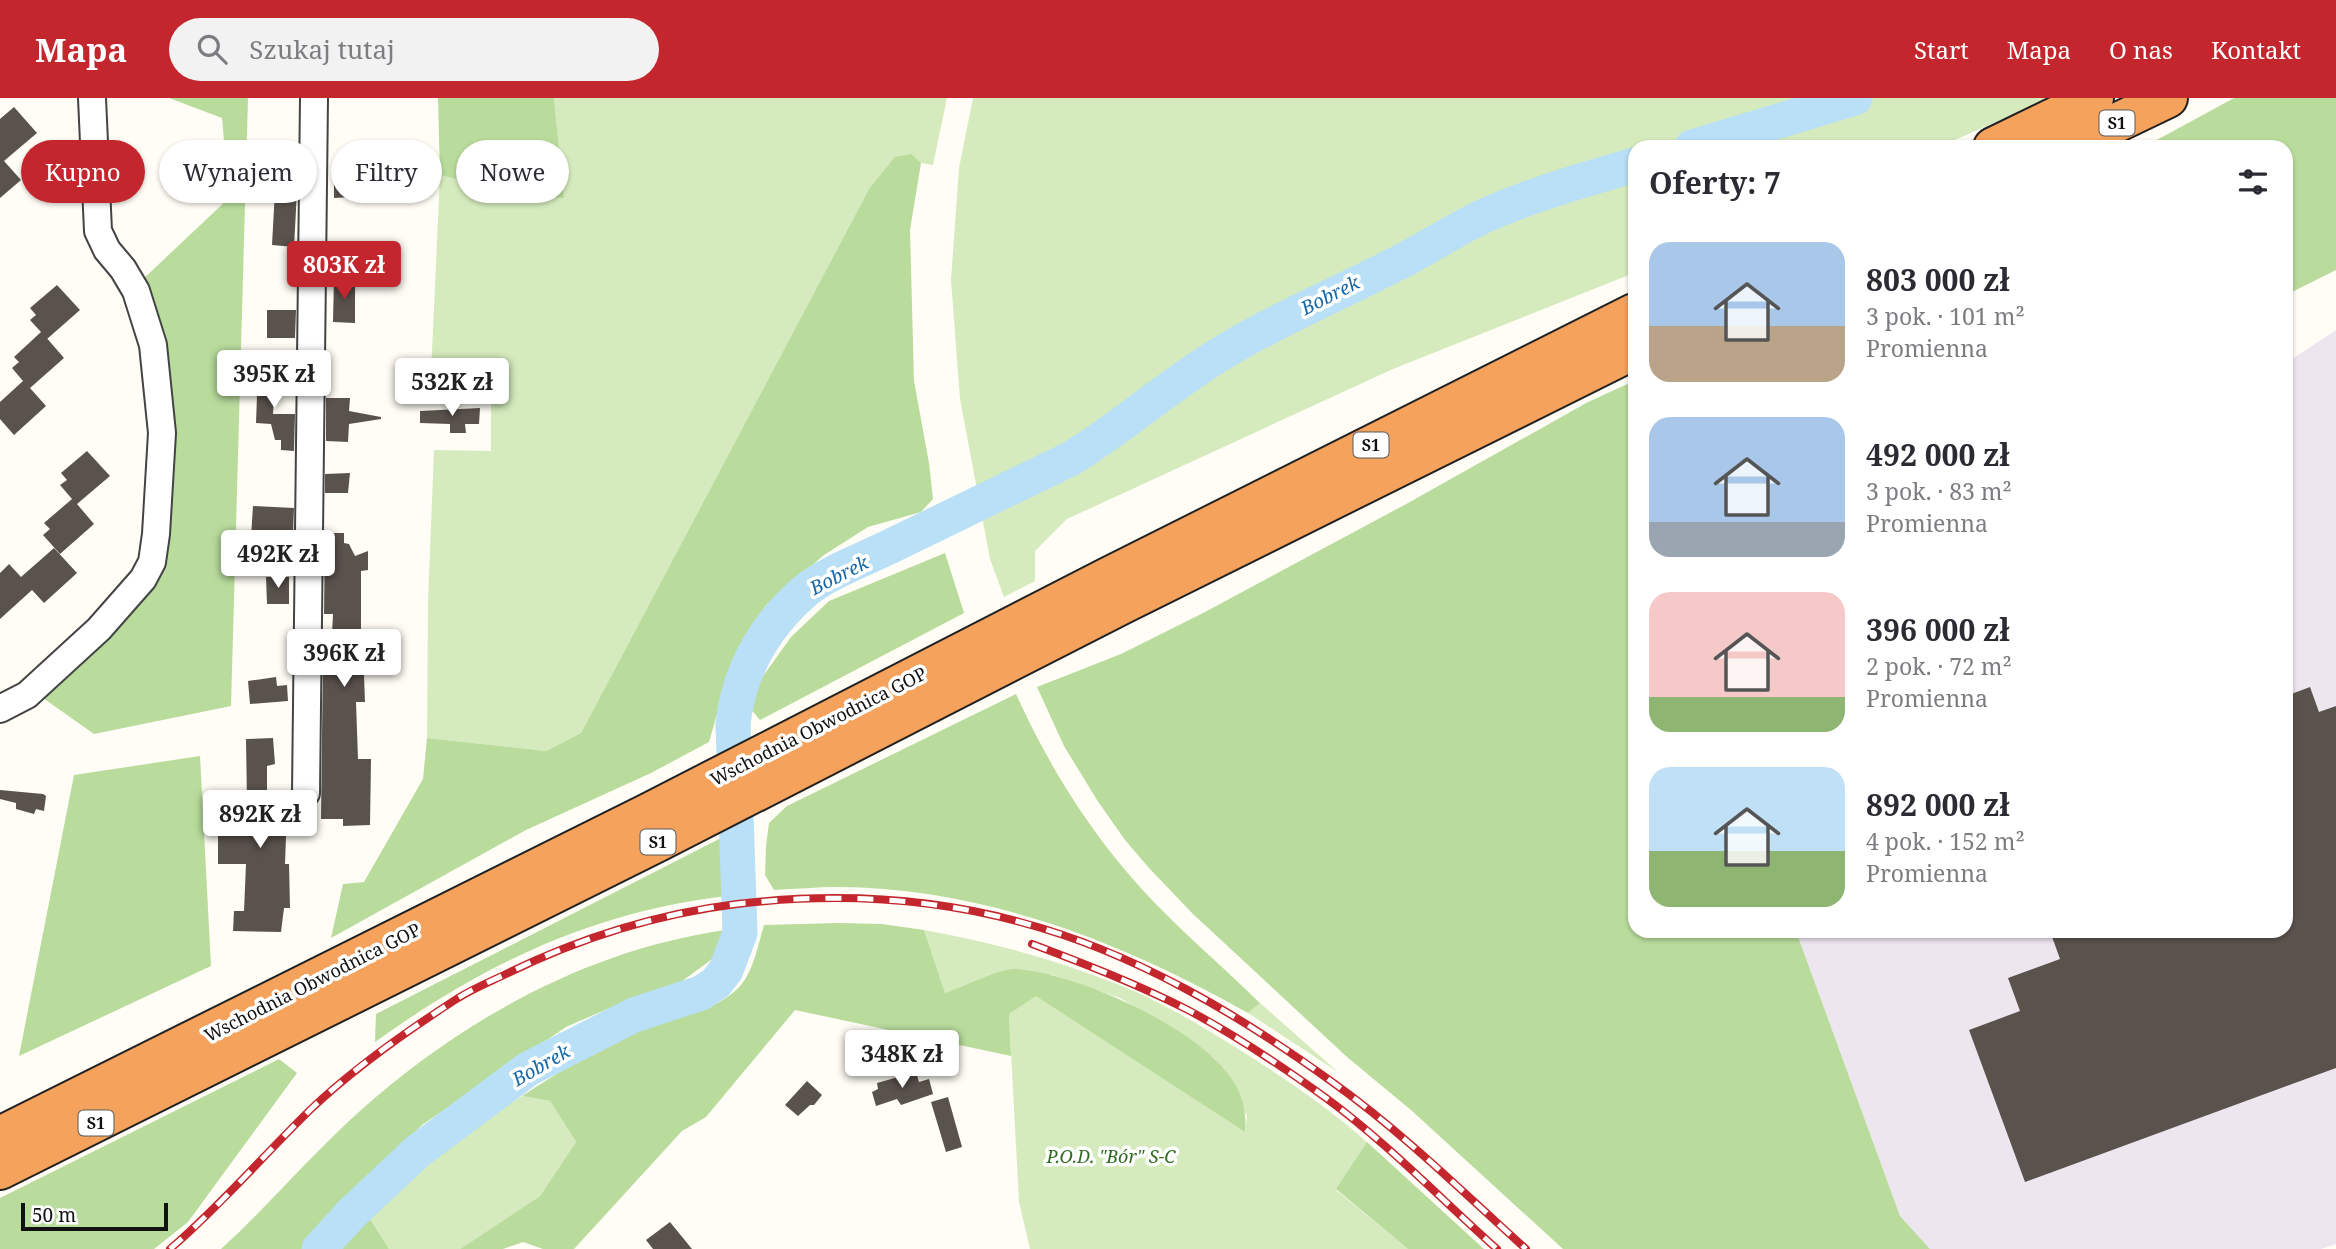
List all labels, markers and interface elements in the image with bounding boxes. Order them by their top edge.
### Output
search box [169,18,659,81]
text: Mapa [35,27,127,72]
icon: search [193,30,231,68]
text: Szukaj tutaj [249,31,395,67]
text: Start [1914,33,1969,66]
text: Mapa [2007,33,2071,66]
text: O nas [2109,33,2173,66]
text: Kontakt [2211,33,2301,66]
road number: S1 [2100,111,2134,136]
chip: Kupno [21,140,145,203]
chip: Wynajem [159,140,317,203]
chip: Filtry [331,140,442,203]
chip: Nowe [456,140,569,203]
text: Oferty: 7 [1649,162,1781,203]
icon: filters [2234,163,2272,201]
pin: 803K zł [279,242,409,301]
text: 803K zł [303,248,385,280]
text: 803 000 zł [1866,259,2010,300]
water label: Bobrek [1295,269,1365,321]
icon: home [1705,270,1789,354]
text: 3 pok. · 101 m² [1866,300,2025,332]
text: Promienna [1866,332,1988,364]
pin: 395K zł [209,350,339,410]
text: 395K zł [233,357,315,389]
pin: 532K zł [387,358,517,418]
text: 532K zł [411,365,493,397]
road number: S1 [1354,432,1388,458]
text: 492 000 zł [1866,434,2010,475]
icon: home [1705,445,1789,529]
text: 3 pok. · 83 m² [1866,475,2012,507]
text: Promienna [1866,507,1988,539]
pin: 492K zł [213,531,343,590]
text: 492K zł [237,537,319,569]
water label: Bobrek [804,549,874,601]
text: 396 000 zł [1866,609,2010,650]
icon: home [1705,620,1789,704]
pin: 396K zł [279,630,409,689]
text: 396K zł [303,636,385,668]
text: 2 pok. · 72 m² [1866,650,2012,682]
street label: Wschodnia Obwodnica GOP [706,661,930,791]
text: Promienna [1866,682,1988,714]
text: 892 000 zł [1866,784,2010,825]
pin: 892K zł [195,790,325,850]
icon: home [1705,795,1789,879]
text: 892K zł [219,797,301,829]
text: 4 pok. · 152 m² [1866,825,2025,857]
road number: S1 [640,830,676,855]
text: Promienna [1866,857,1988,889]
street label: Wschodnia Obwodnica GOP [200,917,424,1047]
pin: 348K zł [837,1030,967,1090]
water label: Bobrek [506,1037,576,1092]
text: 348K zł [861,1037,943,1069]
road number: S1 [78,1110,114,1135]
park label: P.O.D. "Bór" S-C [1045,1144,1176,1168]
scale bar [21,1200,168,1232]
text: 50 m [32,1202,76,1228]

